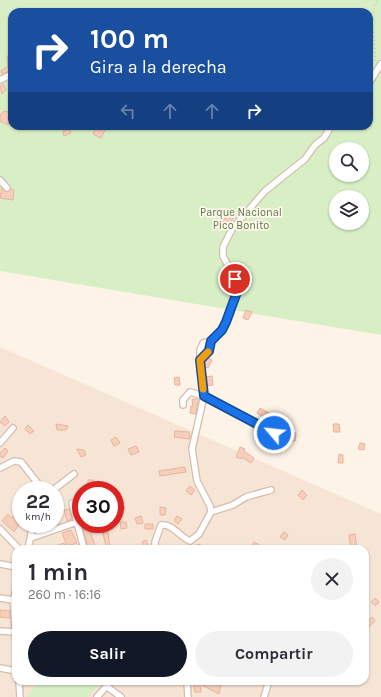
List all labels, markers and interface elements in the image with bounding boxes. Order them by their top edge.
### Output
text: 100 m [90,22,169,55]
icon: right [24,24,76,76]
text: Gira a la derecha [90,56,227,78]
icon: left [117,100,139,122]
icon: ahead [159,100,181,122]
icon: ahead [201,100,223,122]
icon: right [243,100,265,122]
map controls [329,142,369,230]
button: search [329,142,369,182]
button: layers [329,190,369,230]
park label: Parque Nacional Pico Bonito [200,206,282,232]
pin [218,262,252,296]
icon: arrive [224,268,246,290]
position arrow [253,412,295,454]
speed limit sign: 30 [72,481,124,533]
text: 22 [26,490,50,513]
text: km/h [25,511,51,523]
text: 1 min [28,558,88,586]
button: close [311,558,353,600]
text: 260 m · 16:16 [28,587,101,602]
button: Salir [28,631,187,677]
button: Compartir [195,631,353,677]

